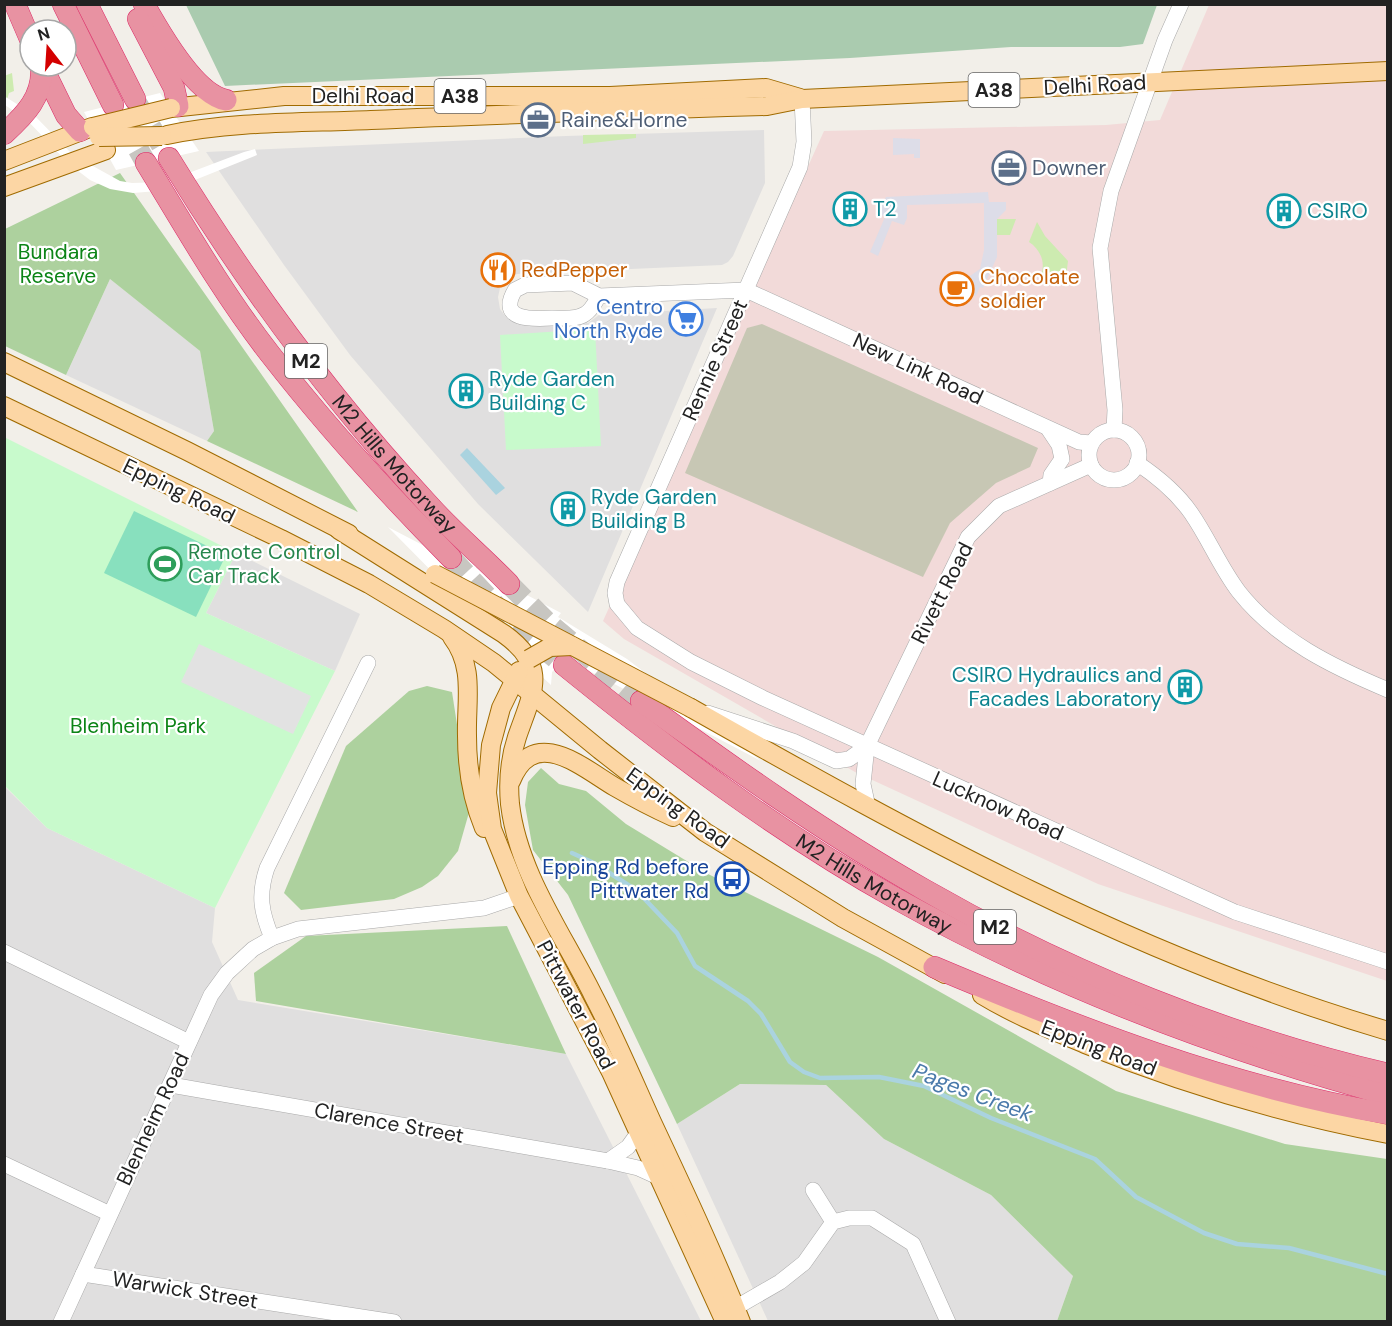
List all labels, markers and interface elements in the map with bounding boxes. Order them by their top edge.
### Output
north arrow [18,18,78,78]
text: N [35,22,52,46]
street label: Delhi Road [1043,68,1147,102]
road number: A38 [968,73,1020,107]
road number: A38 [434,79,486,113]
street label: Delhi Road [312,82,414,110]
office icon: Raine&Horne [520,102,556,138]
place label: Raine&Horne [561,106,688,134]
office icon: Downer [991,150,1027,186]
place label: Downer [1032,154,1107,182]
building icon: T2 [832,191,868,227]
building icon: CSIRO [1266,193,1302,229]
place label: T2 [873,195,896,223]
place label: CSIRO [1307,197,1368,225]
park label: Bundara Reserve [18,238,98,290]
restaurant icon: RedPepper [480,252,516,288]
place label: RedPepper [521,256,628,284]
place label: Chocolate soldier [980,263,1080,315]
cafe icon: Chocolate soldier [939,271,975,307]
place label: Centro North Ryde [554,293,663,345]
street label: Rennie Street [676,295,754,425]
supermarket icon: Centro North Ryde [668,301,704,337]
street label: New Link Road [848,327,988,411]
road number: M2 [285,344,327,378]
place label: Ryde Garden Building C [489,365,615,417]
building icon: Ryde Garden Building C [448,373,484,409]
street label: M2 Hills Motorway [326,389,463,540]
street label: Epping Road [118,452,240,530]
place label: Ryde Garden Building B [591,483,717,535]
building icon: Ryde Garden Building B [550,491,586,527]
street label: Rivett Road [904,537,980,649]
place label: Remote Control Car Track [188,538,340,590]
sports icon: Remote Control Car Track [147,546,183,582]
place label: CSIRO Hydraulics and Facades Laboratory [952,661,1162,713]
building icon: CSIRO Hydraulics and Facades Laboratory [1167,669,1203,705]
park label: Blenheim Park [70,712,206,740]
street label: Epping Road [621,761,735,855]
street label: Lucknow Road [928,765,1068,847]
street label: M2 Hills Motorway [790,827,957,940]
place label: Epping Rd before Pittwater Rd [542,853,709,905]
bus stop icon: Epping Rd before Pittwater Rd [714,861,750,897]
road number: M2 [974,910,1016,944]
street label: Pittwater Road [530,935,622,1075]
street label: Epping Road [1037,1013,1161,1083]
street label: Blenheim Road [110,1048,196,1190]
water label: Pages Creek [909,1056,1038,1129]
street label: Clarence Street [312,1096,466,1150]
street label: Warwick Street [110,1265,260,1315]

